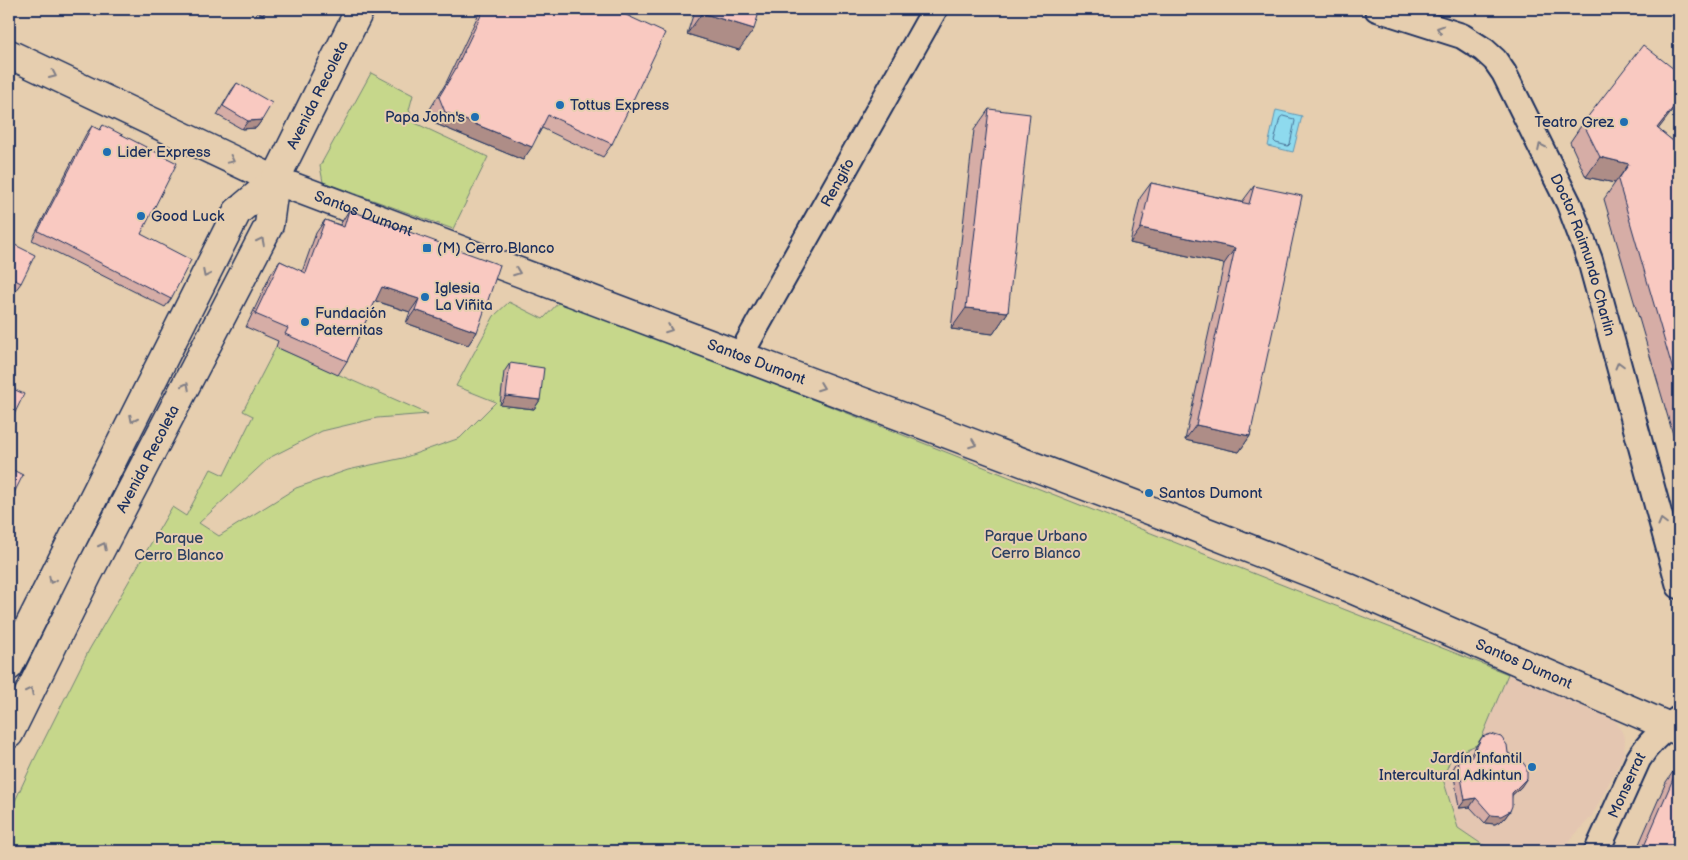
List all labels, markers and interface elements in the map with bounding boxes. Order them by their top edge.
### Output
one-way arrow [1437,25,1445,35]
street label: Avenida Recoleta [282,37,352,152]
one-way arrow [48,69,57,79]
place label: Tottus Express [570,96,670,115]
marker: Tottus Express [554,99,566,111]
place label: Papa John's [385,108,466,127]
marker: Papa John's [469,111,481,123]
place label: Teatro Grez [1534,113,1615,132]
marker: Teatro Grez [1618,116,1630,128]
place label: Lider Express [117,143,211,162]
one-way arrow [1537,143,1547,152]
marker: Lider Express [101,146,113,158]
one-way arrow [226,153,235,164]
street label: Rengifo [816,155,859,210]
street label: Doctor Raimundo Charlin [1546,171,1620,338]
street label: Santos Dumont [312,186,416,241]
place label: Good Luck [151,207,225,226]
marker: Good Luck [135,210,147,222]
one-way arrow [255,238,265,247]
place label: (M) Cerro Blanco [437,239,555,258]
marker: (M) Cerro Blanco [421,242,433,254]
one-way arrow [512,266,521,276]
one-way arrow [202,269,212,278]
place label: Iglesia La Viñita [435,279,493,315]
marker: Iglesia La Viñita [419,291,431,303]
place label: Fundación Paternitas [315,304,386,340]
marker: Fundación Paternitas [299,316,311,328]
one-way arrow [664,323,673,333]
street label: Santos Dumont [705,335,809,389]
one-way arrow [1614,362,1624,370]
one-way arrow [816,380,825,391]
one-way arrow [180,382,190,391]
street label: Avenida Recoleta [112,402,183,516]
one-way arrow [129,414,139,423]
one-way arrow [969,438,977,448]
place label: Santos Dumont [1159,484,1263,503]
marker: Santos Dumont [1143,487,1155,499]
one-way arrow [1657,519,1667,527]
park label: Parque Urbano Cerro Blanco [985,527,1087,563]
park label: Parque Cerro Blanco [134,529,224,565]
one-way arrow [97,542,107,551]
one-way arrow [48,575,58,584]
street label: Santos Dumont [1473,634,1576,693]
one-way arrow [24,687,34,696]
street label: Monserrat [1604,748,1650,821]
place label: Jardín Infantil Intercultural Adkintun [1379,749,1522,785]
marker: Jardín Infantil Intercultural Adkintun [1526,761,1538,773]

